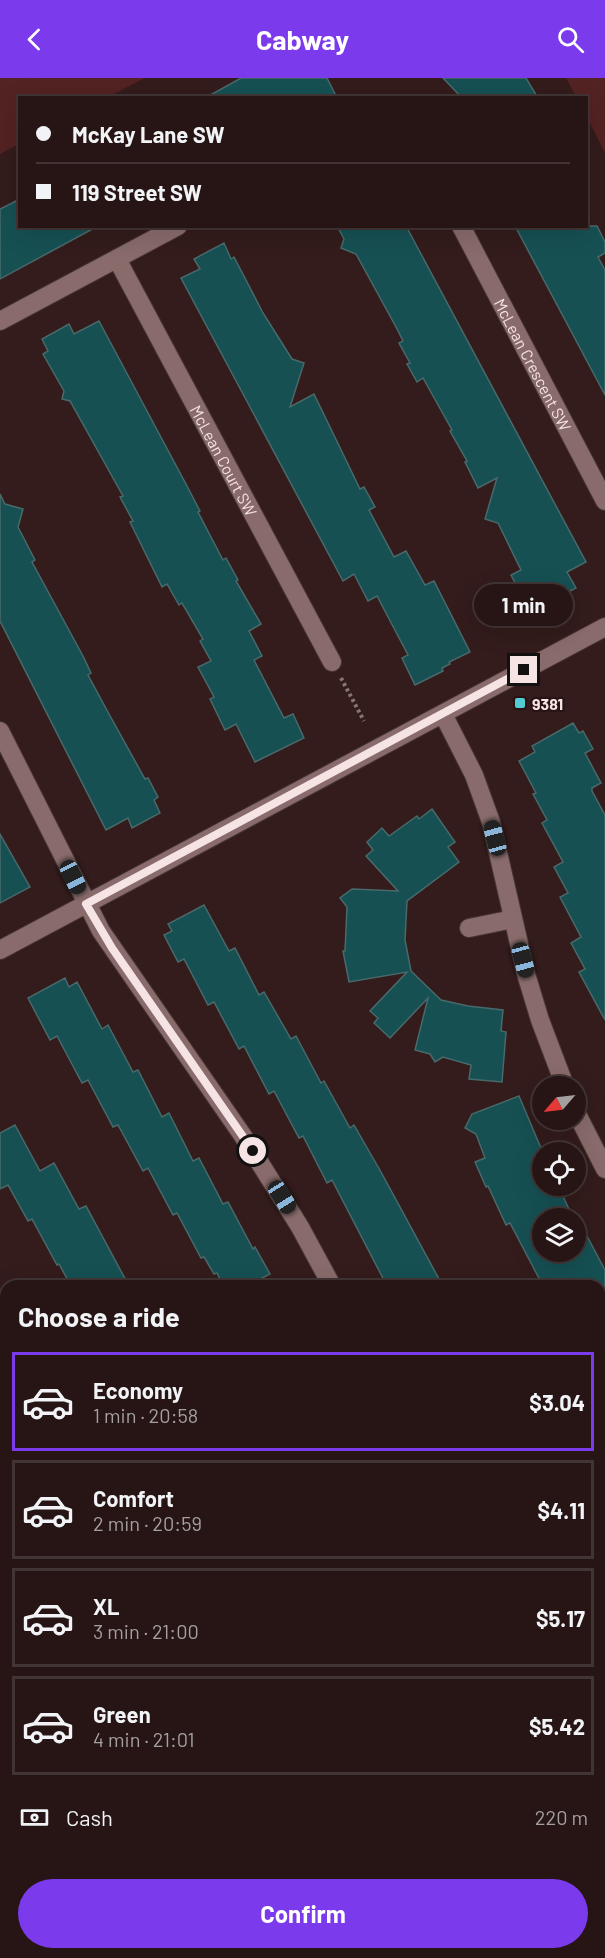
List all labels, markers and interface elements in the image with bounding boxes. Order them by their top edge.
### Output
icon: back [18,23,51,56]
text: Cabway [256,23,349,55]
icon: search [554,23,587,56]
text: McKay Lane SW [72,121,225,147]
text: 119 Street SW [72,179,202,205]
street label: McLean Crescent SW [491,295,576,434]
street label: McLean Court SW [187,402,262,519]
callout: 1 min [474,583,574,625]
text: 1 min [502,593,545,617]
route end [510,656,537,683]
place label: 9381 [532,694,563,713]
marker: 9381 [513,696,527,710]
car [482,818,508,858]
car [57,857,89,897]
car [510,940,536,980]
north arrow [532,1076,586,1130]
map controls [532,1076,586,1262]
route start [239,1137,266,1164]
button: locate [532,1142,586,1196]
car [265,1177,299,1217]
button: layers [532,1208,586,1262]
text: Choose a ride [18,1300,180,1332]
icon: car [21,1375,75,1429]
text: Economy [93,1377,183,1403]
text: $3.04 [529,1389,585,1415]
text: 1 min · 20:58 [93,1403,198,1427]
icon: car [21,1483,75,1537]
text: Comfort [93,1485,174,1511]
text: $4.11 [537,1497,585,1523]
text: 2 min · 20:59 [93,1511,202,1535]
icon: car [21,1591,75,1645]
text: XL [93,1593,119,1619]
text: $5.17 [536,1605,585,1631]
text: 3 min · 21:00 [93,1619,199,1643]
icon: car [21,1699,75,1753]
text: Green [93,1701,151,1727]
text: $5.42 [529,1713,585,1739]
text: 4 min · 21:01 [93,1727,195,1751]
icon: cash [18,1801,51,1834]
text: Cash [66,1804,113,1830]
text: 220 m [535,1805,588,1829]
button: Confirm [18,1879,588,1948]

